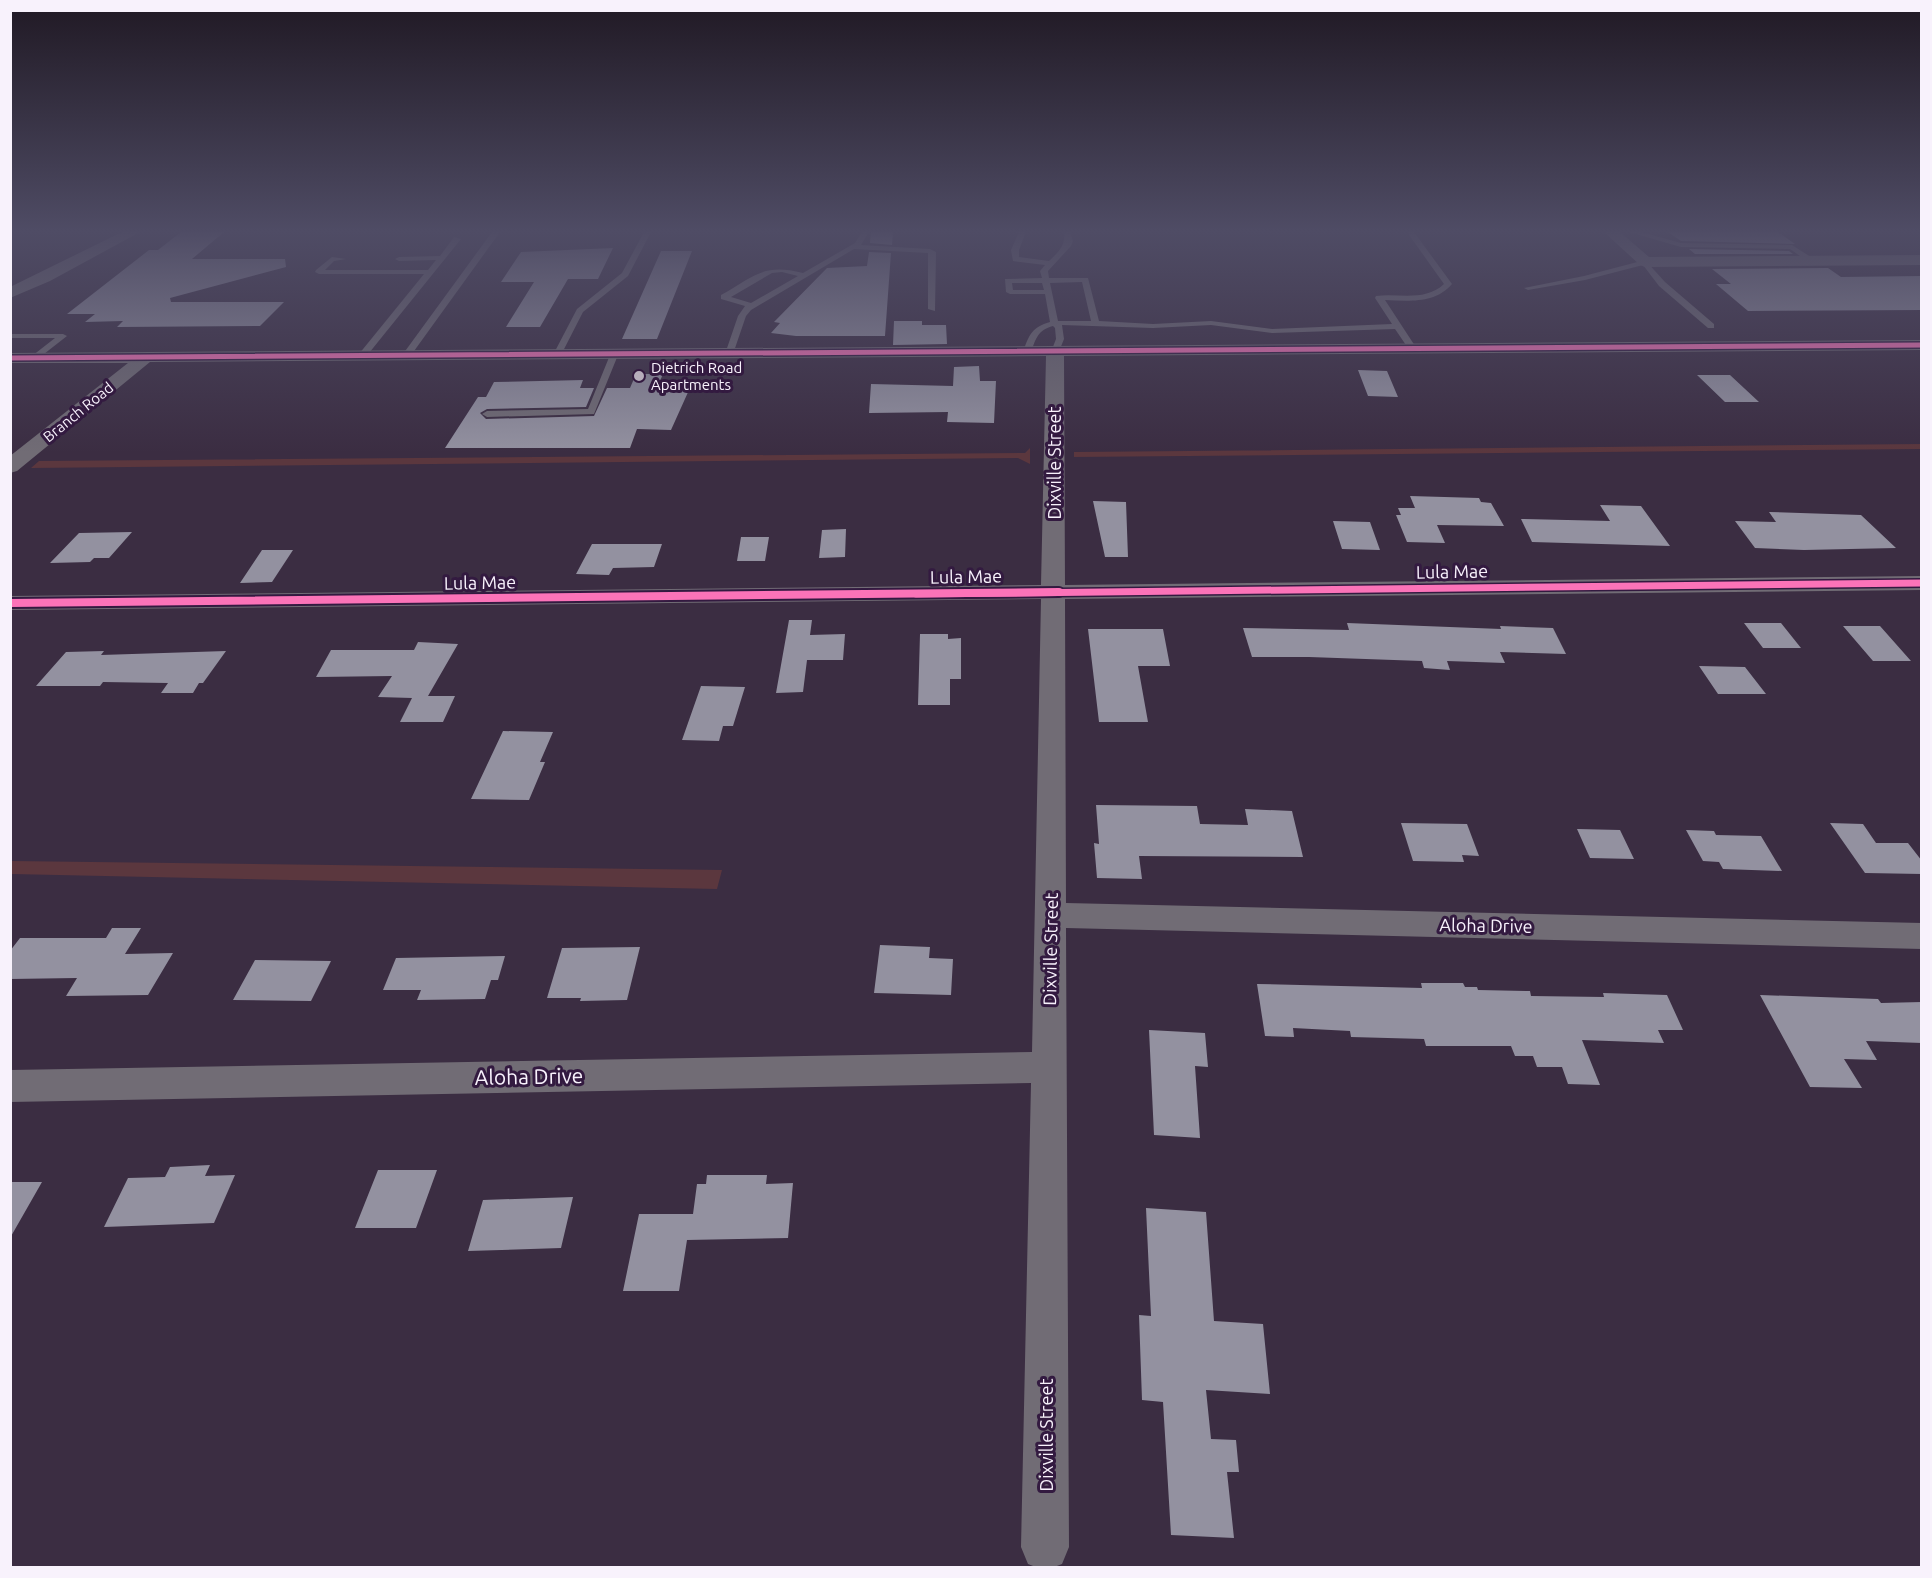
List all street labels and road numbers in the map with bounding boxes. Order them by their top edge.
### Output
street label: Branch Road [40,379,116,445]
street label: Dixville Street [1044,406,1064,520]
street label: Lula Mae [1416,560,1488,582]
street label: Lula Mae [930,565,1002,587]
street label: Lula Mae [444,571,516,593]
street label: Dixville Street [1039,892,1061,1006]
street label: Aloha Drive [1439,914,1533,936]
street label: Aloha Drive [474,1063,584,1089]
street label: Dixville Street [1036,1378,1056,1492]

